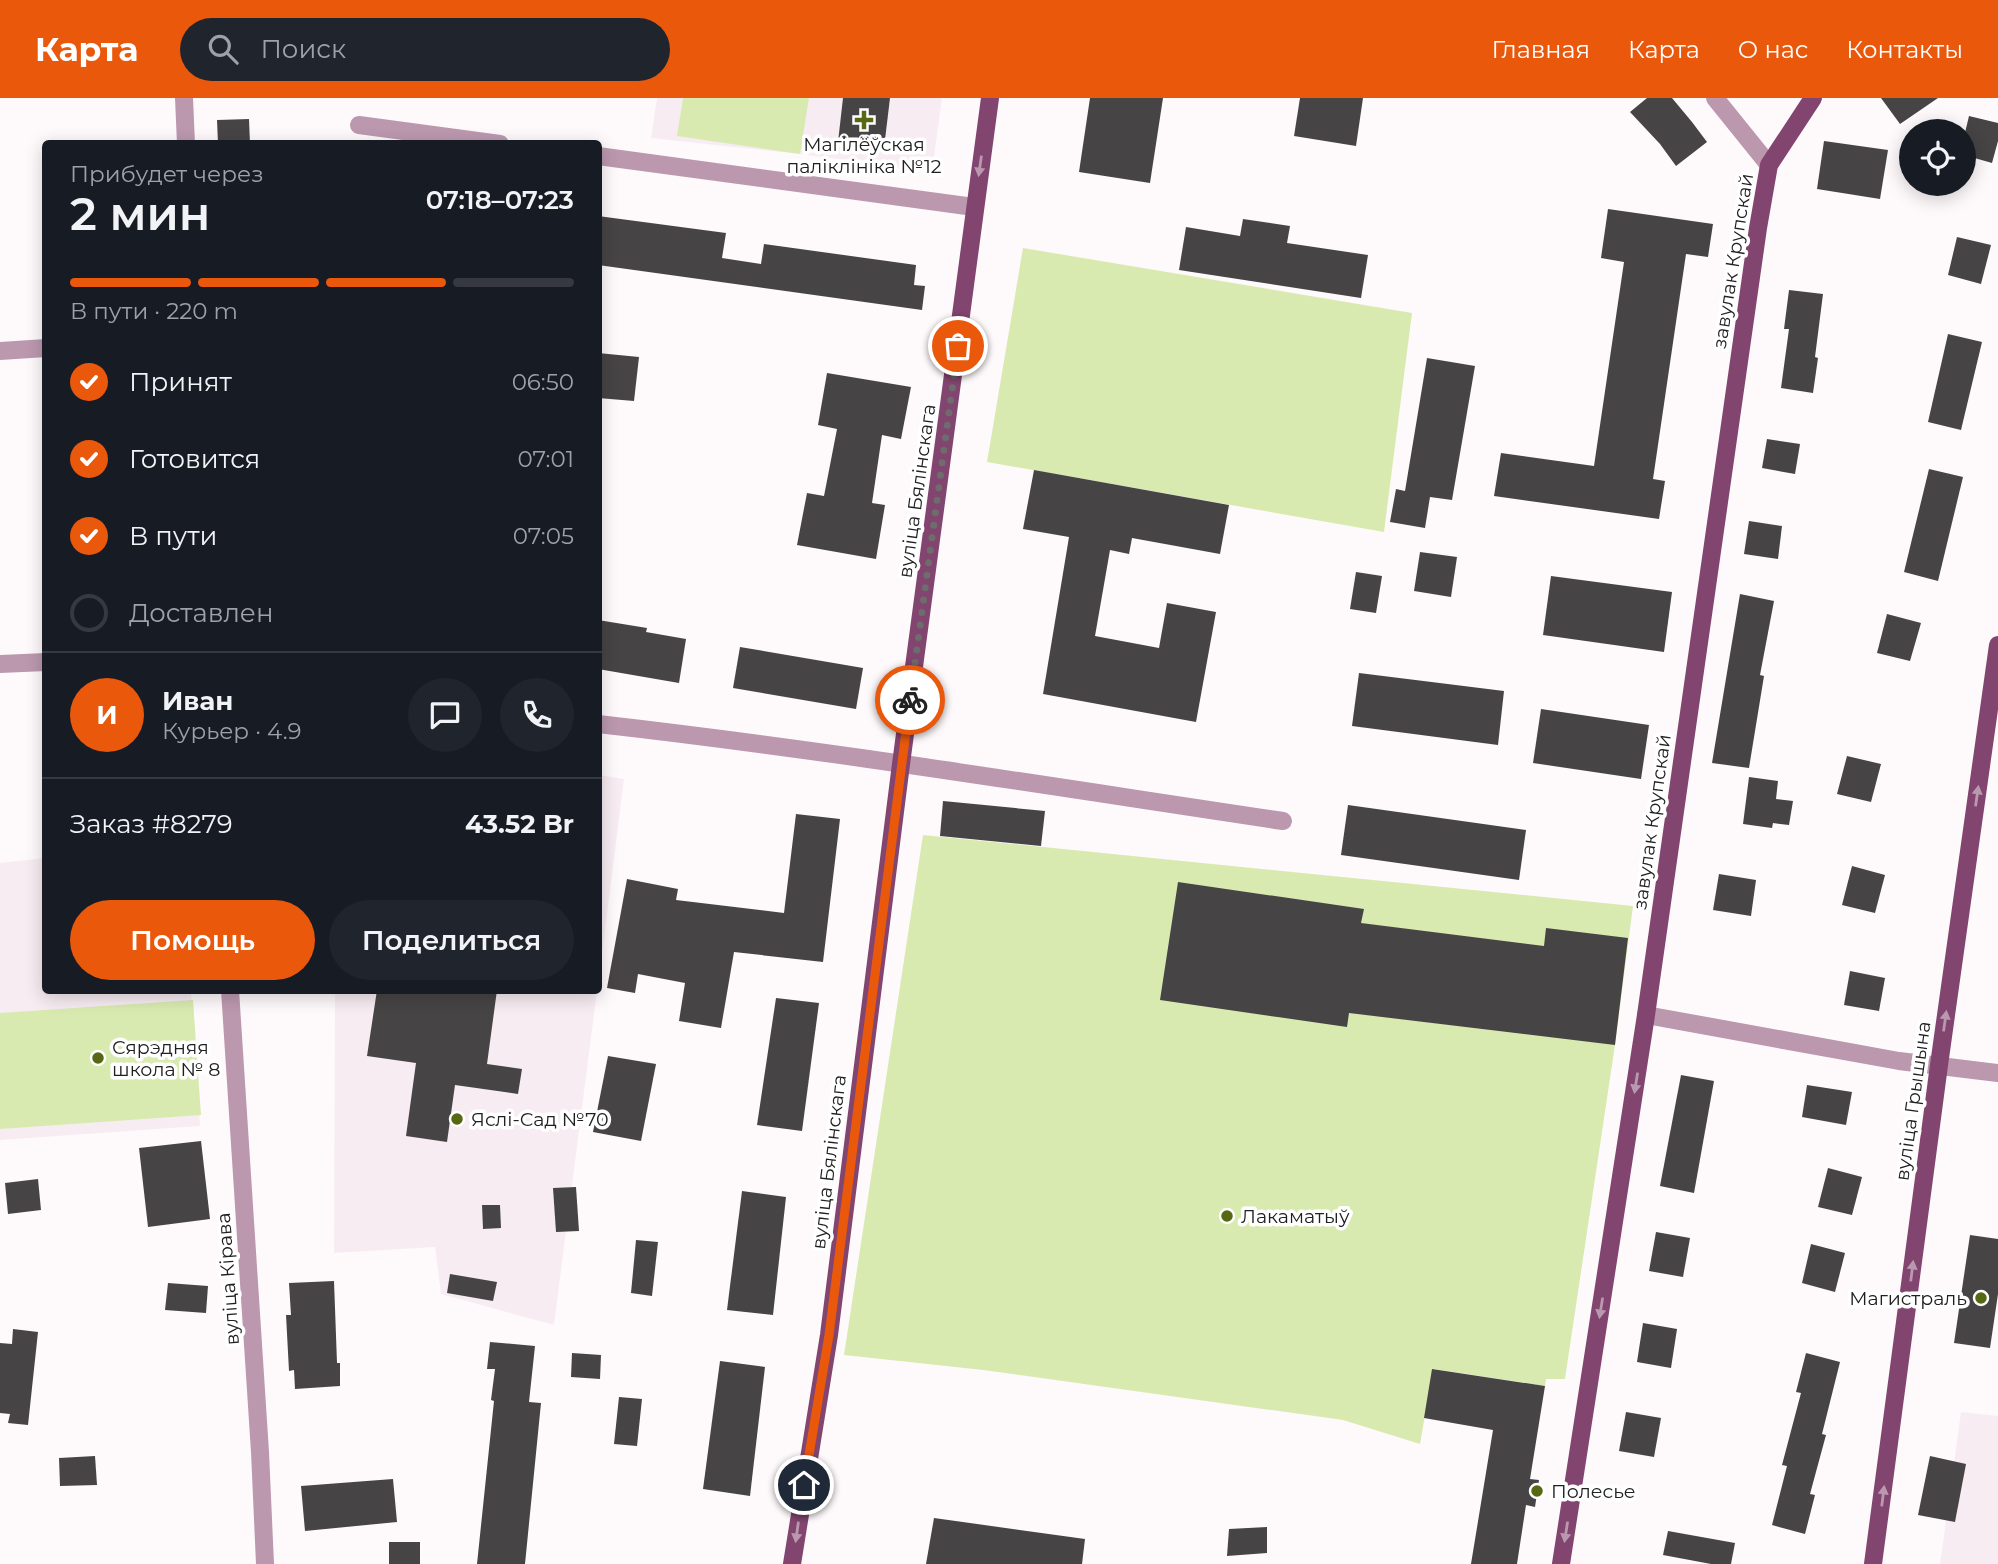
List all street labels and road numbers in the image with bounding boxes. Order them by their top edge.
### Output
street label: завулак Крупскай [1708,172,1758,350]
street label: вуліца Бялінскага [893,402,941,580]
street label: завулак Крупскай [1628,733,1676,911]
street label: вуліца Грышына [1890,1020,1936,1182]
street label: вуліца Бялінскага [807,1073,851,1251]
street label: вуліца Кірава [212,1212,244,1346]

